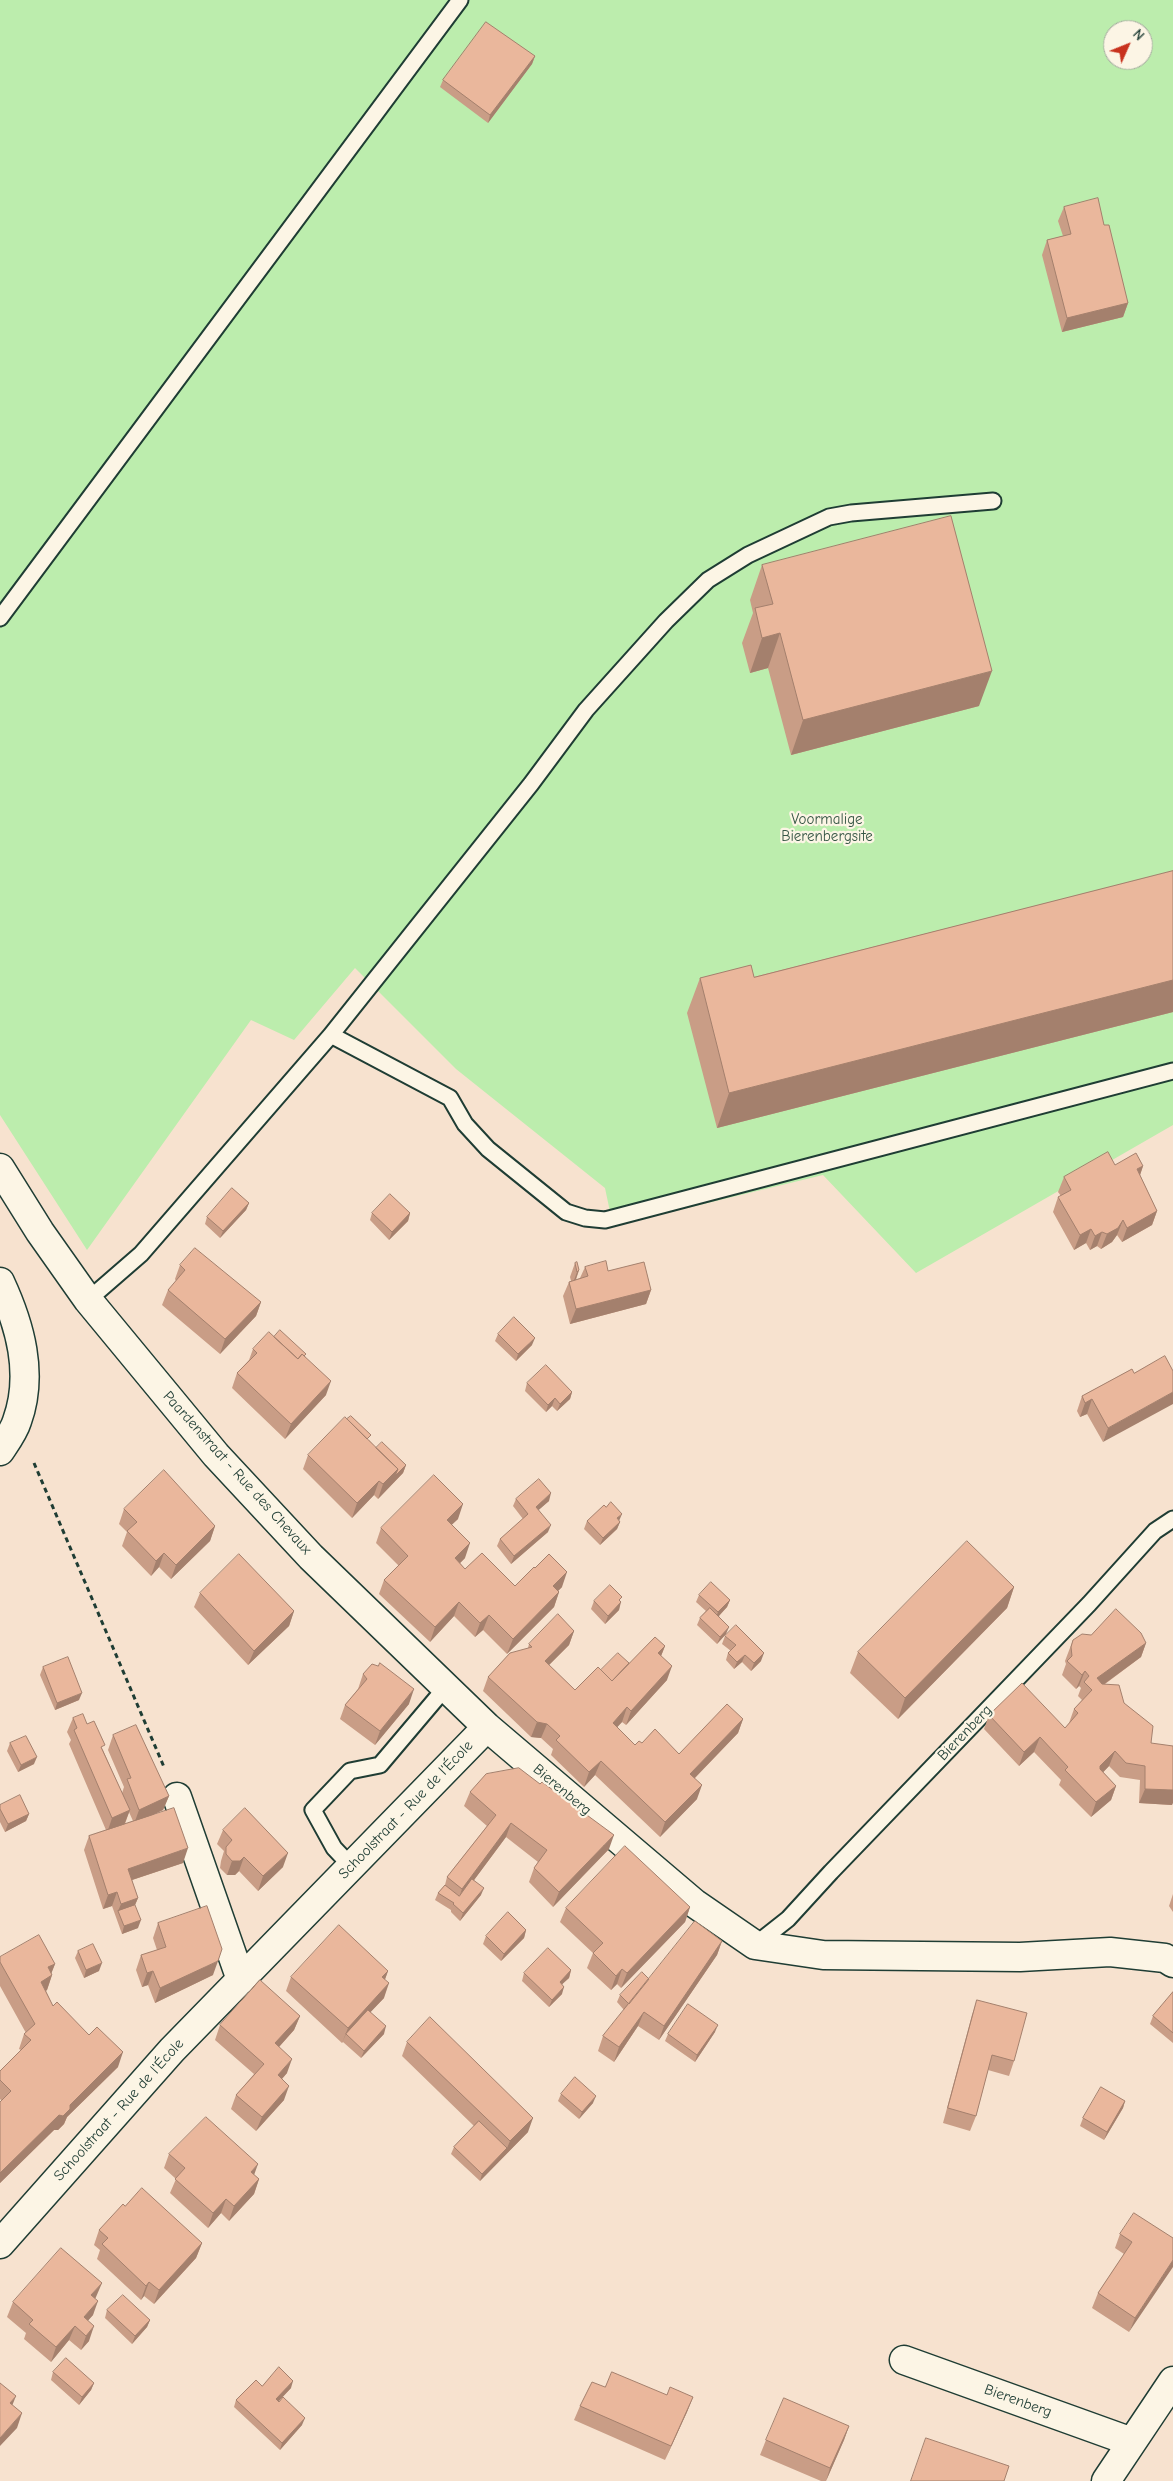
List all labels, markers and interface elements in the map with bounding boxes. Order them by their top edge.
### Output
north arrow [1103,20,1153,70]
text: N [1129,26,1148,44]
park label: Voormalige Bierenbergsite [781,811,873,846]
street label: Paardenstraat - Rue des Chevaux [159,1388,315,1558]
street label: Bierenberg [934,1701,996,1765]
street label: Schoolstraat - Rue de l'École [335,1737,477,1883]
street label: Bierenberg [529,1760,595,1820]
street label: Schoolstraat - Rue de l'École [50,2035,188,2185]
street label: Bierenberg [982,2380,1054,2422]

